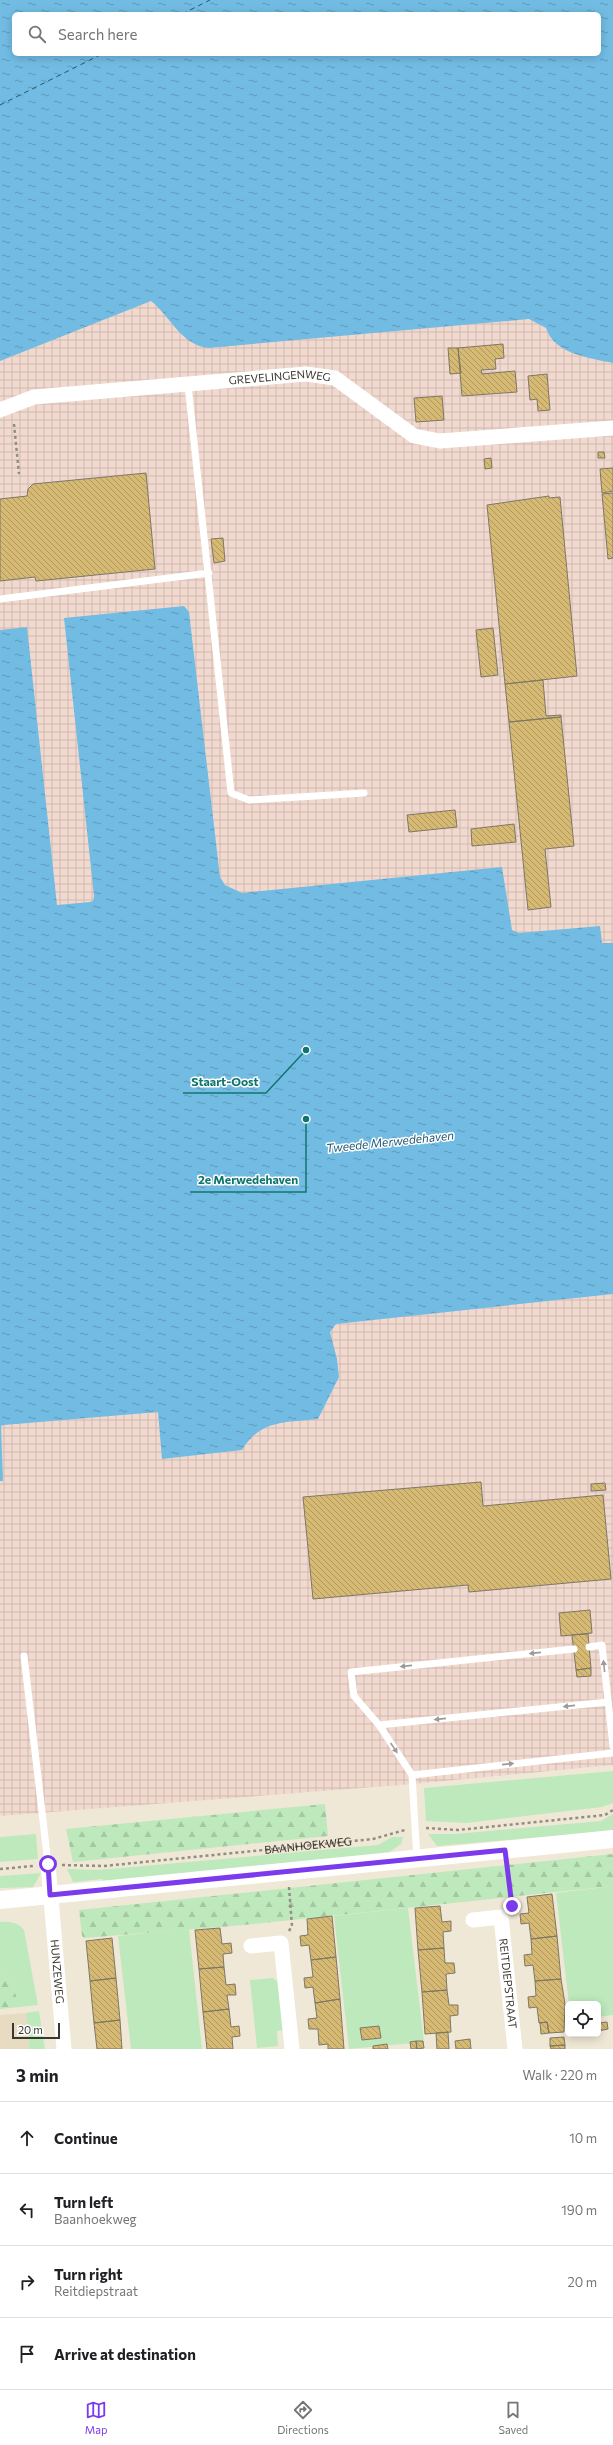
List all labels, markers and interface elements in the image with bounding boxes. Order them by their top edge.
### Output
search box [12,12,601,56]
icon: search [26,23,48,45]
text: Search here [58,25,137,43]
street label: GREVELINGENWEG [228,367,332,387]
callout: Staart-Oost [183,1069,266,1093]
text: Staart-Oost [191,1074,259,1088]
water label: Tweede Merwedehaven [325,1127,455,1155]
callout: 2e Merwedehaven [190,1168,306,1192]
text: 2e Merwedehaven [198,1172,298,1186]
one-way arrow [529,1650,541,1656]
one-way arrow [601,1660,607,1672]
one-way arrow [400,1663,412,1670]
one-way arrow [563,1702,575,1709]
one-way arrow [434,1716,446,1722]
one-way arrow [390,1742,397,1753]
one-way arrow [502,1761,514,1768]
street label: BAANHOEKWEG [264,1834,352,1856]
route start [39,1855,57,1873]
route end [503,1897,521,1915]
street label: REITDIEPSTRAAT [497,1938,520,2029]
street label: HUNZEWEG [49,1939,67,2004]
map controls [565,2001,601,2037]
button: locate [565,2001,601,2037]
scale bar [12,2021,60,2040]
text: 20 m [18,2023,43,2036]
text: 3 min [16,2065,59,2086]
text: Walk · 220 m [523,2067,597,2083]
icon: ahead [16,2127,38,2149]
text: Continue [54,2129,118,2147]
text: 10 m [569,2130,597,2146]
text: Turn left [54,2193,113,2211]
icon: left [16,2199,38,2221]
text: 190 m [561,2202,597,2218]
text: Baanhoekweg [54,2211,137,2227]
text: Turn right [54,2265,123,2283]
icon: right [16,2271,38,2293]
text: 20 m [568,2274,597,2290]
text: Reitdiepstraat [54,2283,138,2299]
icon: arrive [16,2343,38,2365]
text: Arrive at destination [54,2345,196,2363]
tab: Map [85,2399,108,2436]
tab: Directions [277,2399,329,2436]
tab: Saved [498,2399,528,2436]

